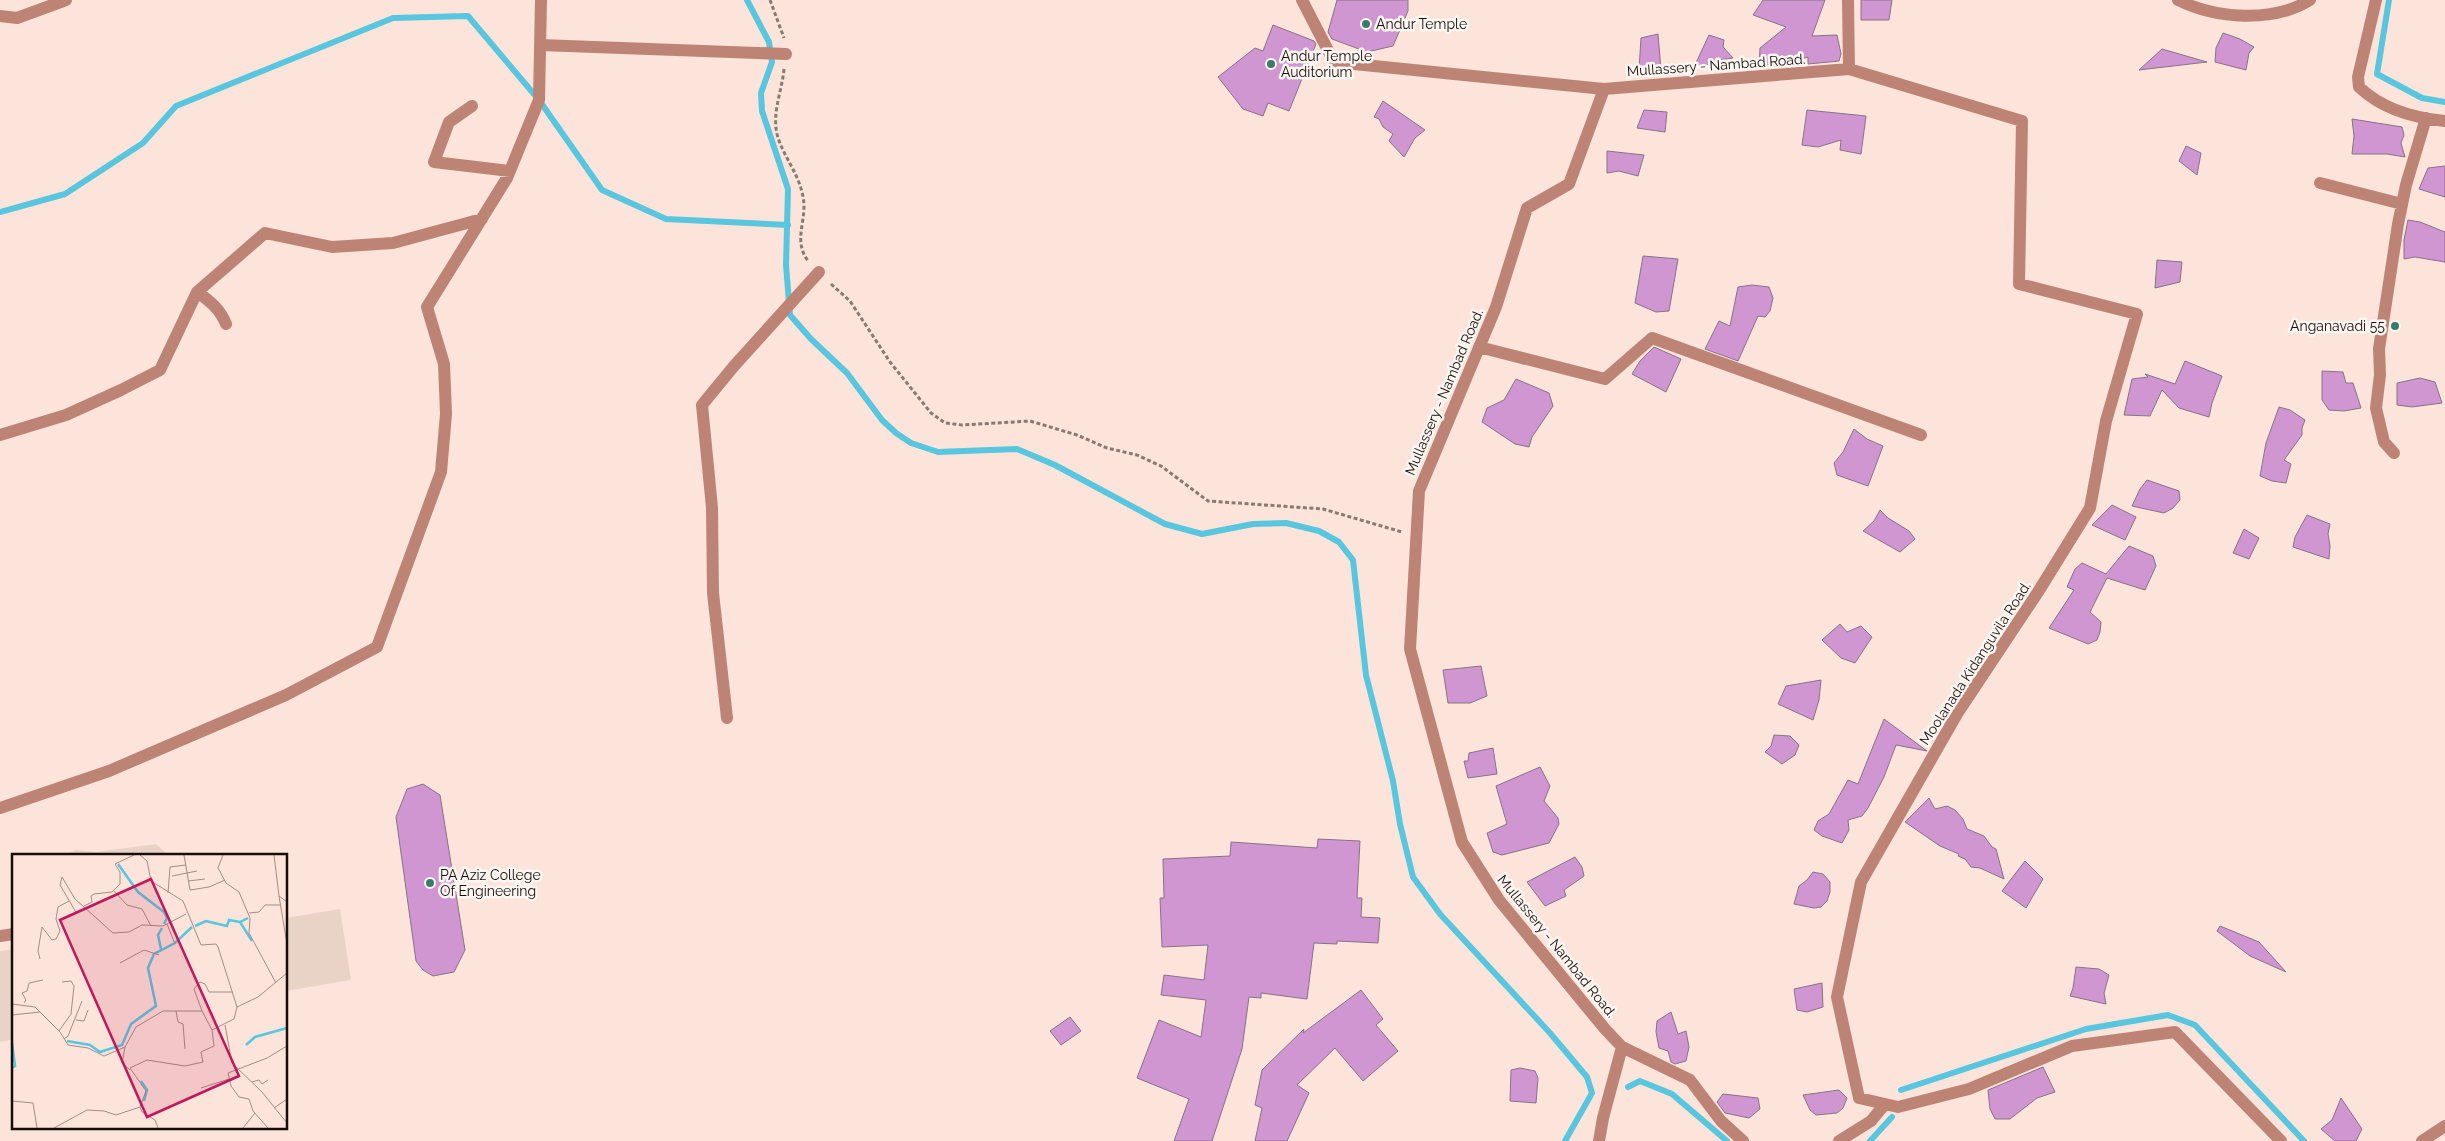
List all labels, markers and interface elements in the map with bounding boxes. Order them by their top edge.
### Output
place label: Andur Temple [1376,16,1467,32]
marker: Andur Temple [1360,18,1372,30]
place label: Andur Temple Auditorium [1281,48,1372,80]
street label: Mullassery - Nambad Road. [1626,51,1806,79]
marker: Andur Temple Auditorium [1265,58,1277,70]
street label: Mullassery - Nambad Road. [1402,307,1486,477]
place label: Anganavadi 55 [2290,318,2385,334]
marker: Anganavadi 55 [2389,320,2401,332]
street label: Moolanada Kidanguvila Road. [1916,578,2034,748]
inset map [12,854,288,1128]
place label: PA Aziz College Of Engineering [440,867,541,899]
street label: Mullassery - Nambad Road. [1495,872,1619,1020]
marker: PA Aziz College Of Engineering [424,877,436,889]

